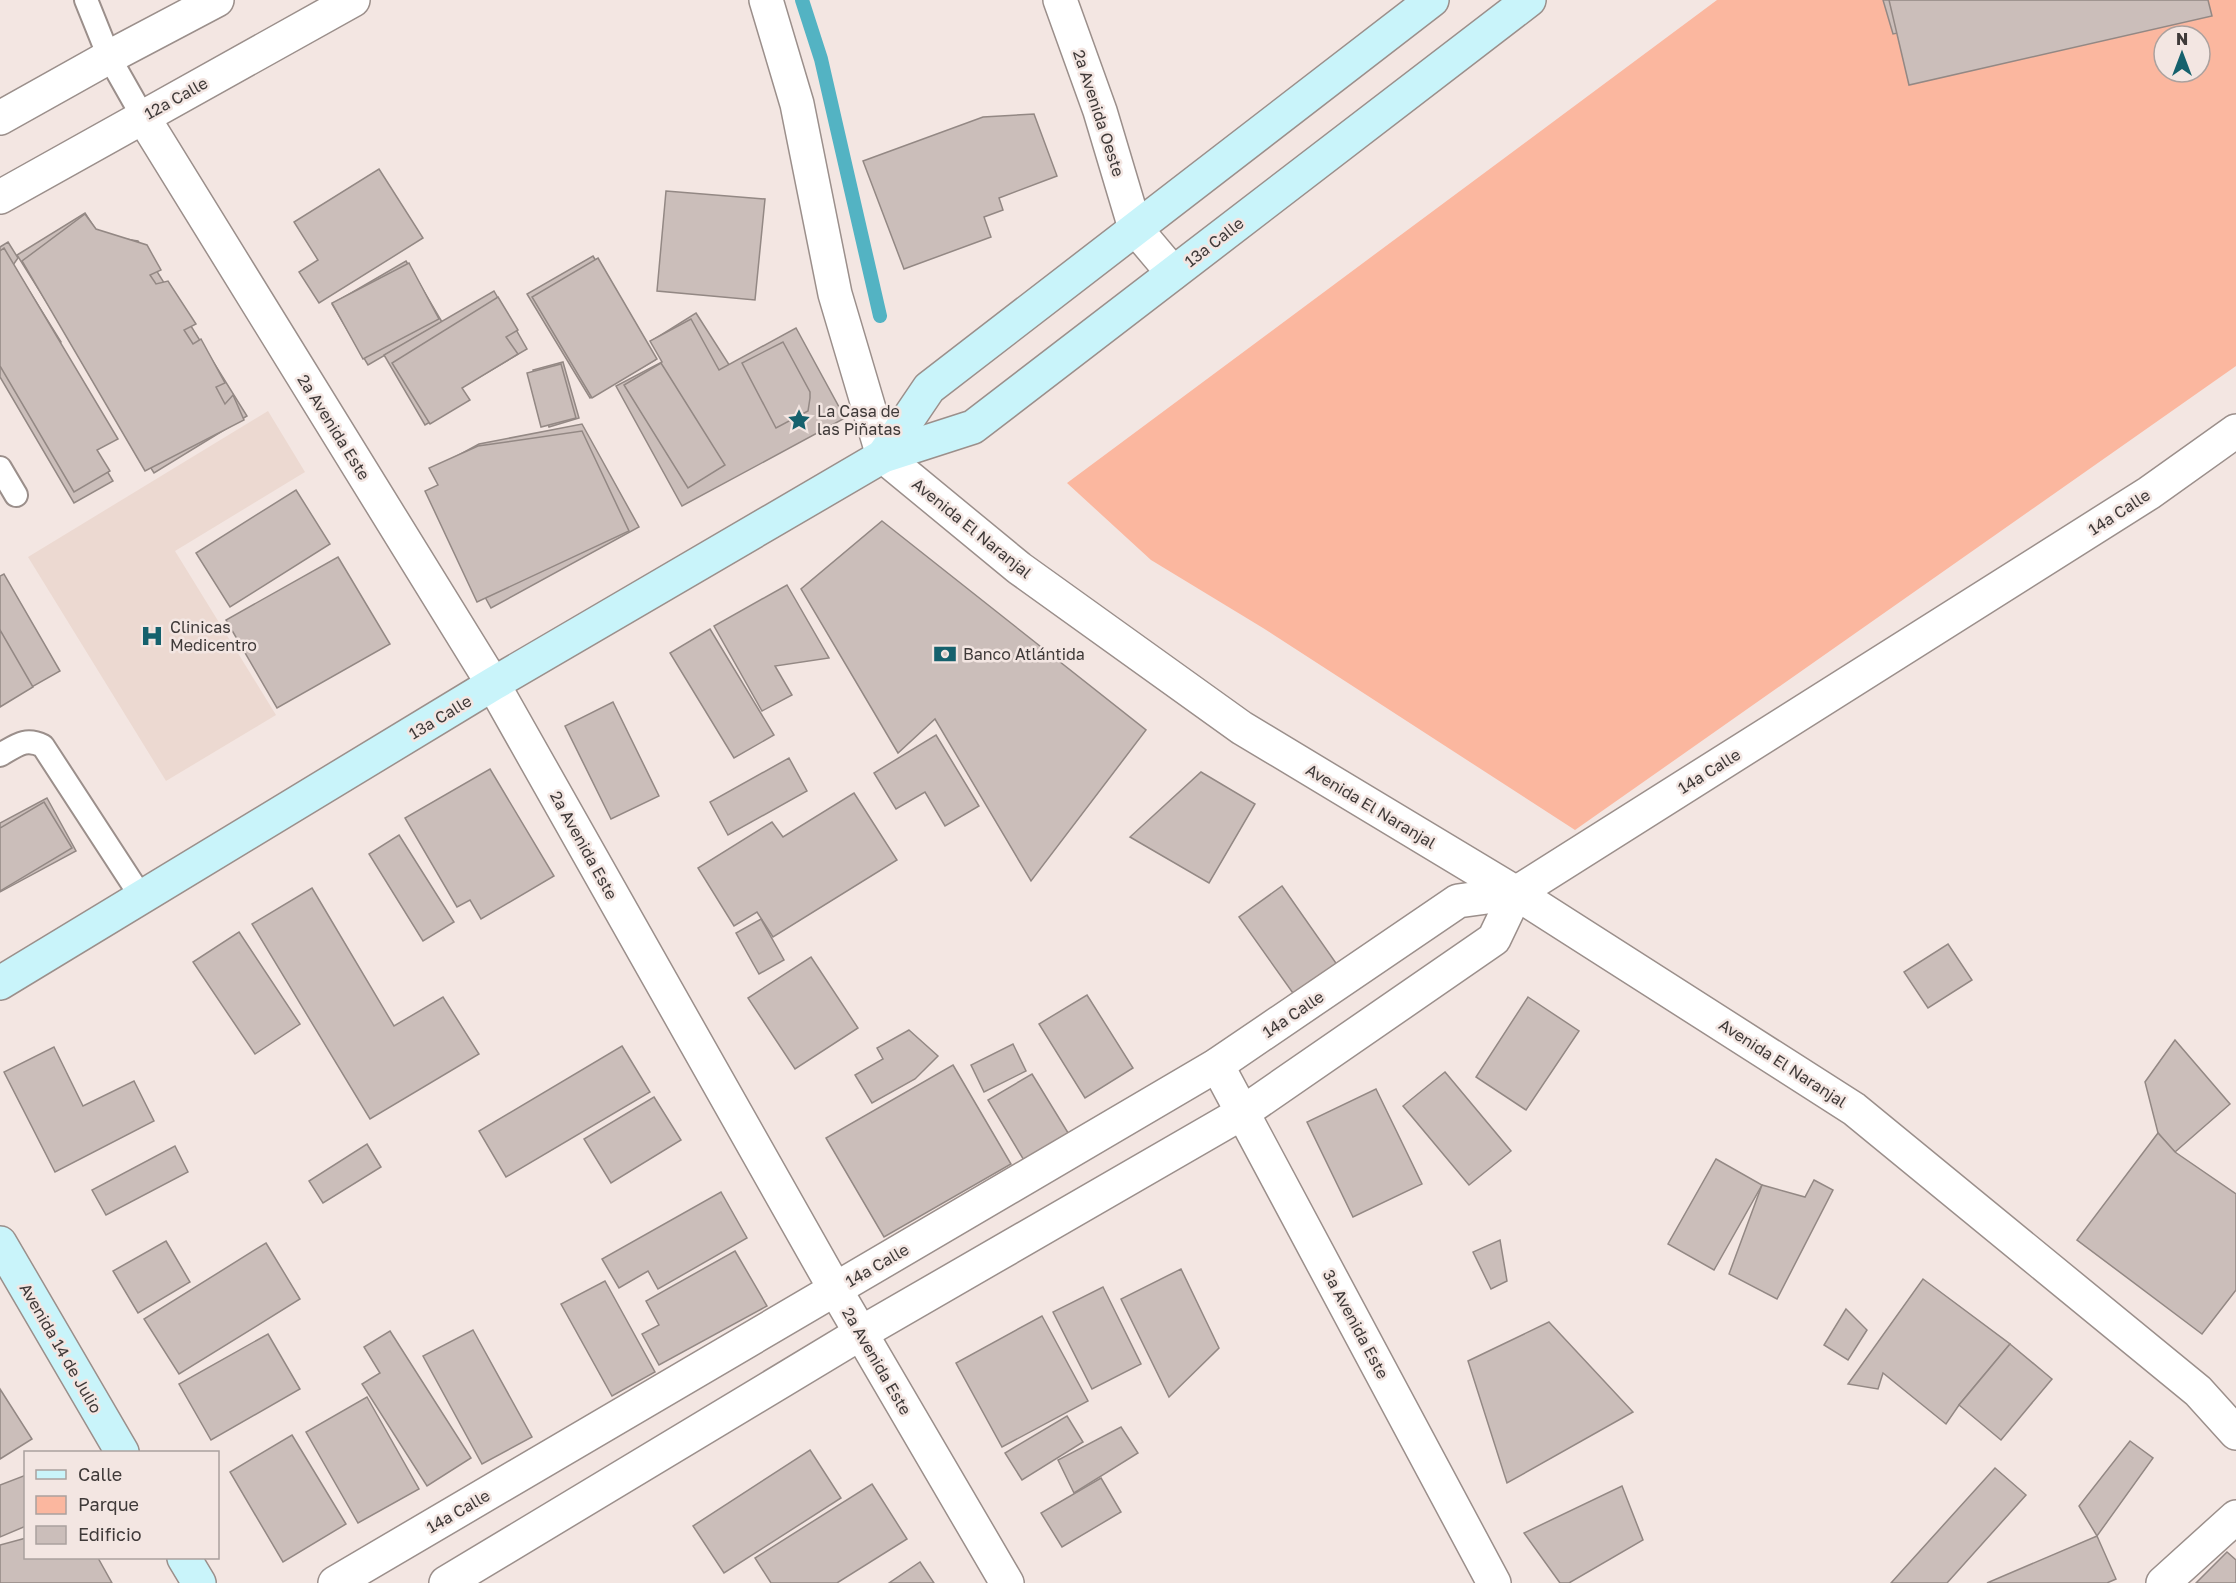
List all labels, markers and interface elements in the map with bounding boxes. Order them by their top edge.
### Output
north arrow [2152,24,2212,84]
text: N [2176,29,2188,49]
street label: 2a Avenida Oeste [1069,47,1129,179]
street label: 12a Calle [141,72,211,124]
street label: 13a Calle [1180,213,1248,271]
street label: 2a Avenida Este [293,370,375,484]
place label: La Casa de las Piñatas [817,401,901,439]
place icon: La Casa de las Piñatas [786,407,812,433]
street label: Avenida El Naranjal [908,474,1036,582]
street label: 14a Calle [2084,485,2154,539]
place label: Clinicas Medicentro [170,617,257,655]
hospital icon: Clinicas Medicentro [139,623,165,649]
bank icon: Banco Atlántida [932,641,958,667]
place label: Banco Atlántida [963,644,1085,664]
street label: 13a Calle [405,691,475,743]
street label: 14a Calle [1674,744,1744,798]
street label: Avenida El Naranjal [1302,759,1440,853]
street label: 2a Avenida Este [546,787,622,903]
street label: 14a Calle [1258,986,1328,1042]
street label: Avenida El Naranjal [1715,1014,1851,1112]
street label: 14a Calle [842,1239,912,1291]
street label: 3a Avenida Este [1319,1266,1393,1382]
street label: Avenida 14 de Julio [16,1279,106,1417]
street label: 2a Avenida Este [838,1304,916,1418]
legend [24,1451,219,1559]
text: Calle [78,1463,122,1485]
street label: 14a Calle [423,1485,493,1537]
text: Parque [78,1493,139,1515]
text: Edificio [78,1523,142,1545]

